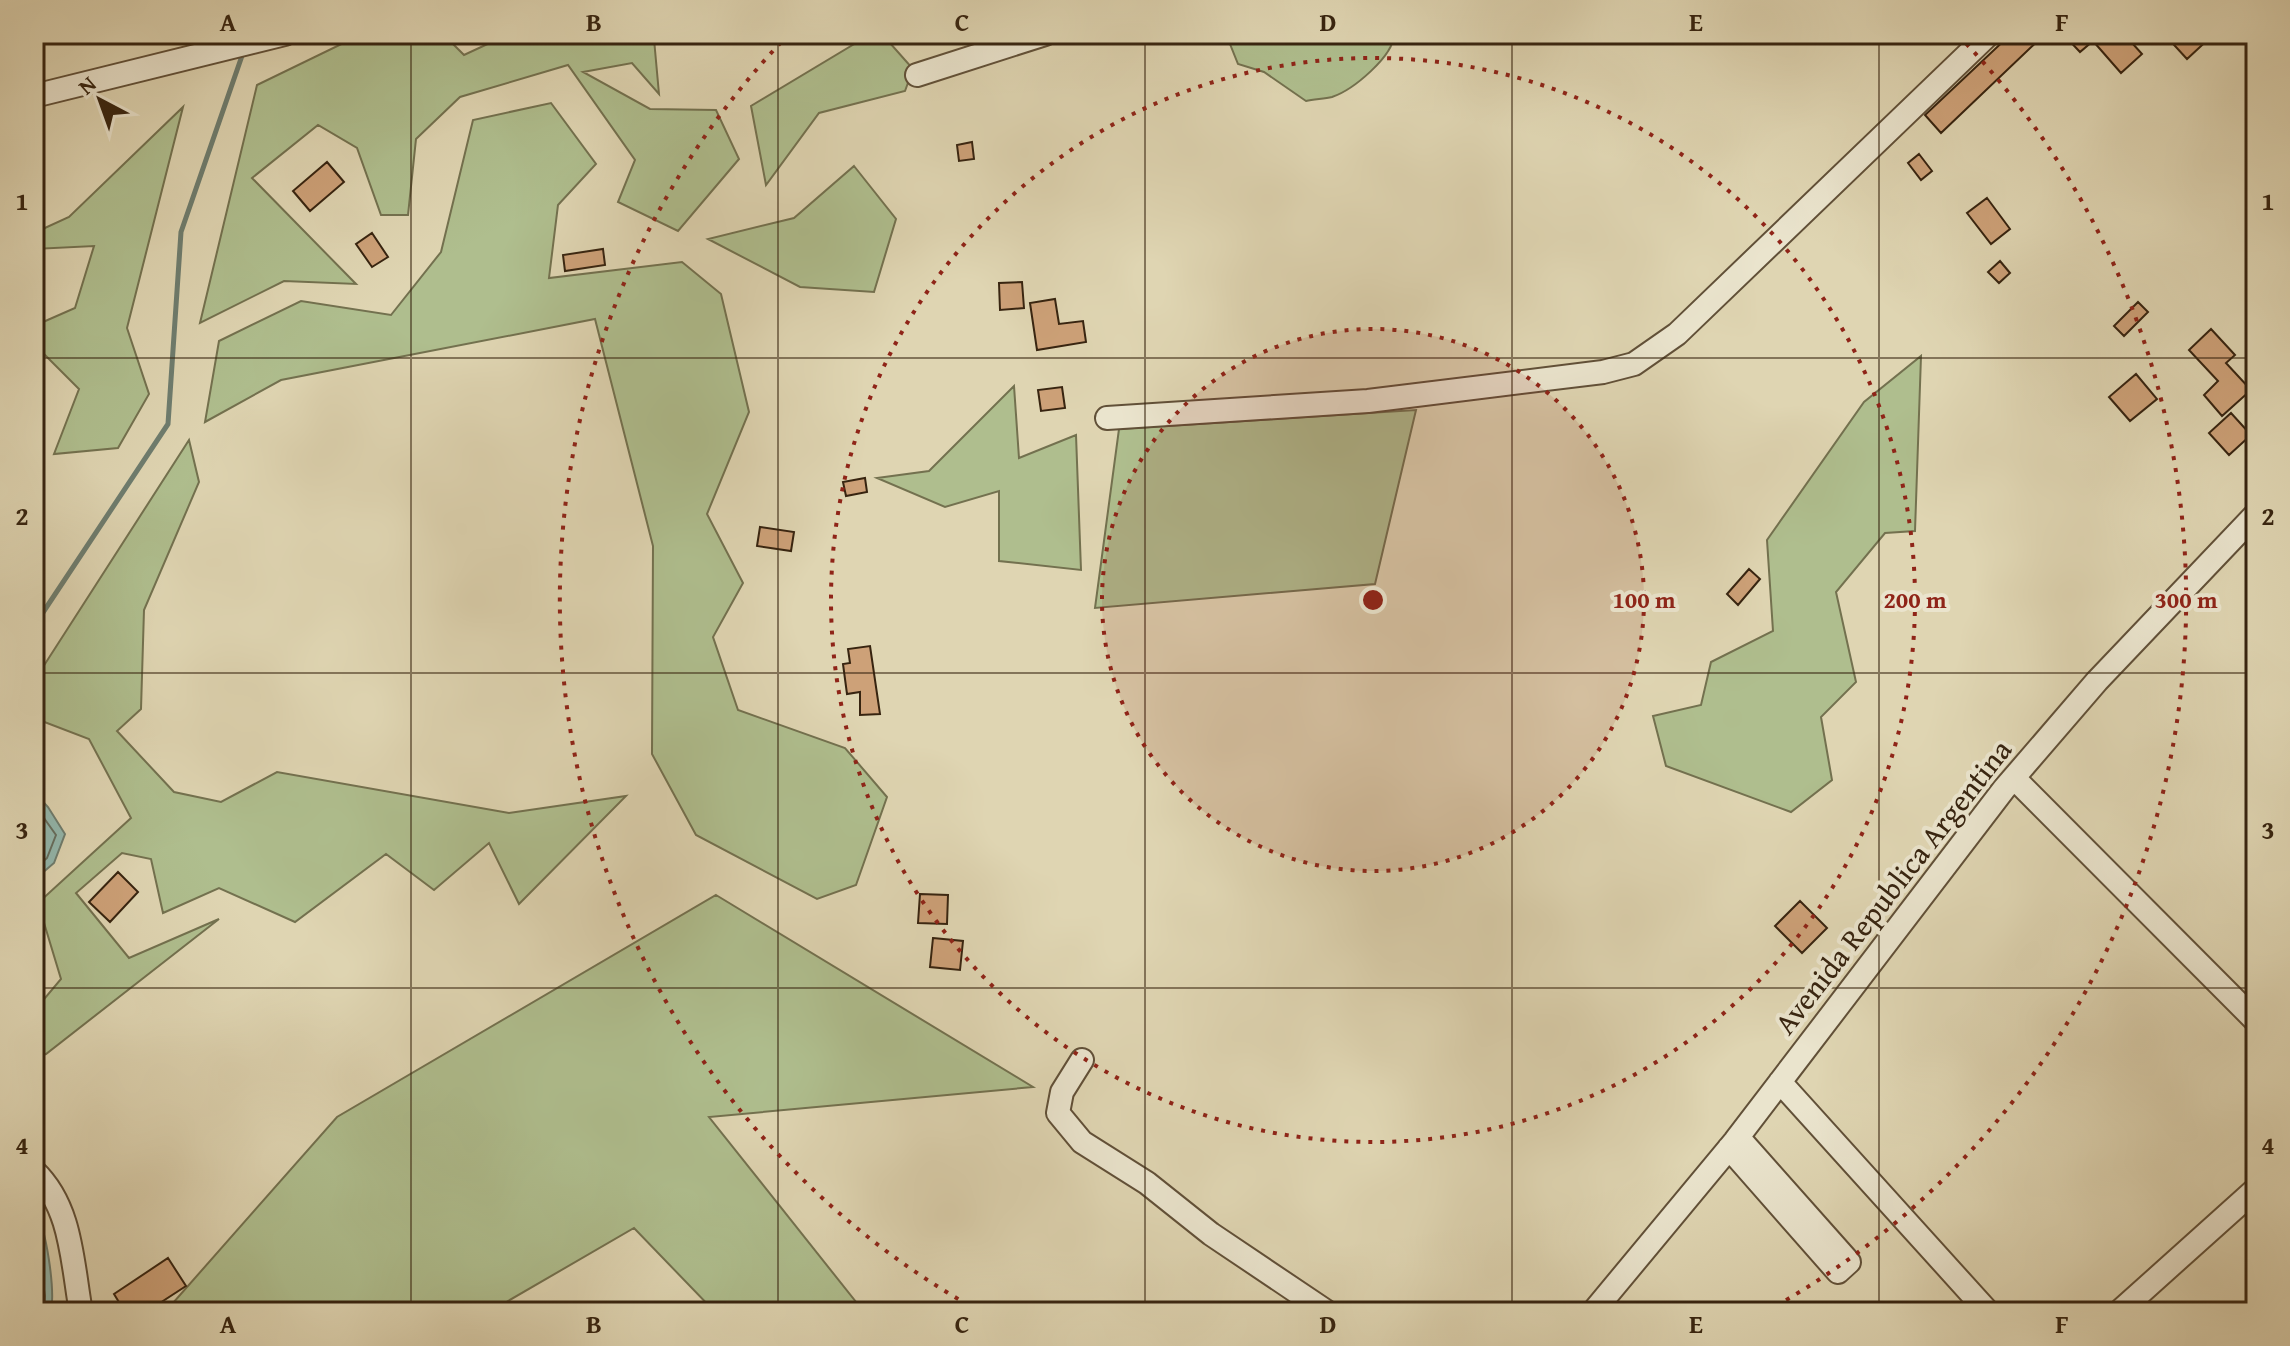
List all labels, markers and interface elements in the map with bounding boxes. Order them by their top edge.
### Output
text: A [220,2,237,41]
text: B [586,2,602,41]
text: C [955,2,969,41]
text: D [1320,2,1336,41]
text: E [1689,2,1703,41]
text: F [2055,2,2069,41]
north arrow [60,60,140,140]
text: N [71,68,103,102]
text: 1 [15,181,29,220]
text: 1 [2261,181,2275,220]
text: 2 [15,496,29,535]
text: 2 [2261,496,2275,535]
text: 100 m [1612,582,1676,617]
text: 200 m [1883,582,1947,617]
text: 300 m [2154,582,2218,617]
centre of rings [1359,586,1387,614]
street label: Avenida Republica Argentina [1763,730,2022,1043]
text: 3 [15,810,29,849]
text: 3 [2261,810,2275,849]
text: 4 [15,1125,29,1164]
text: 4 [2261,1125,2275,1164]
text: A [220,1304,237,1343]
text: B [586,1304,602,1343]
text: C [955,1304,969,1343]
text: D [1320,1304,1336,1343]
text: E [1689,1304,1703,1343]
text: F [2055,1304,2069,1343]

